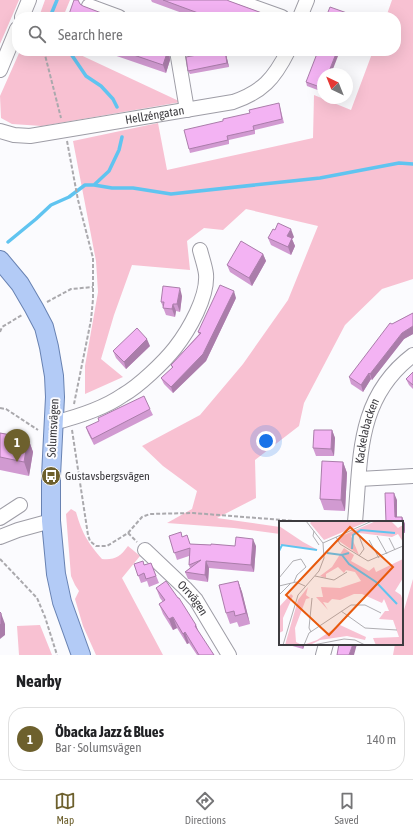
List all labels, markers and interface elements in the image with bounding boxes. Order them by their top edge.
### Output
search box [12,12,401,56]
icon: search [26,23,48,45]
text: Search here [58,26,123,43]
north arrow [317,68,353,104]
street label: Hellzéngatan [124,103,185,127]
street label: Kackelabacken [353,396,382,464]
street label: Solumsvägen [44,398,62,458]
pin: 1 [4,429,30,462]
your location [256,431,276,451]
bus stop icon: Gustavsbergsvägen [40,465,62,487]
place label: Gustavsbergsvägen [65,469,150,483]
inset map [279,521,403,645]
street label: Orrvägen [175,578,211,618]
text: Nearby [16,671,62,691]
text: Öbacka Jazz & Blues [55,723,164,740]
text: 1 [27,732,33,747]
text: 140 m [367,732,396,747]
text: Bar · Solumsvägen [55,740,141,755]
tab: Map [54,790,76,826]
tab: Directions [185,790,226,826]
tab: Saved [334,790,359,826]

